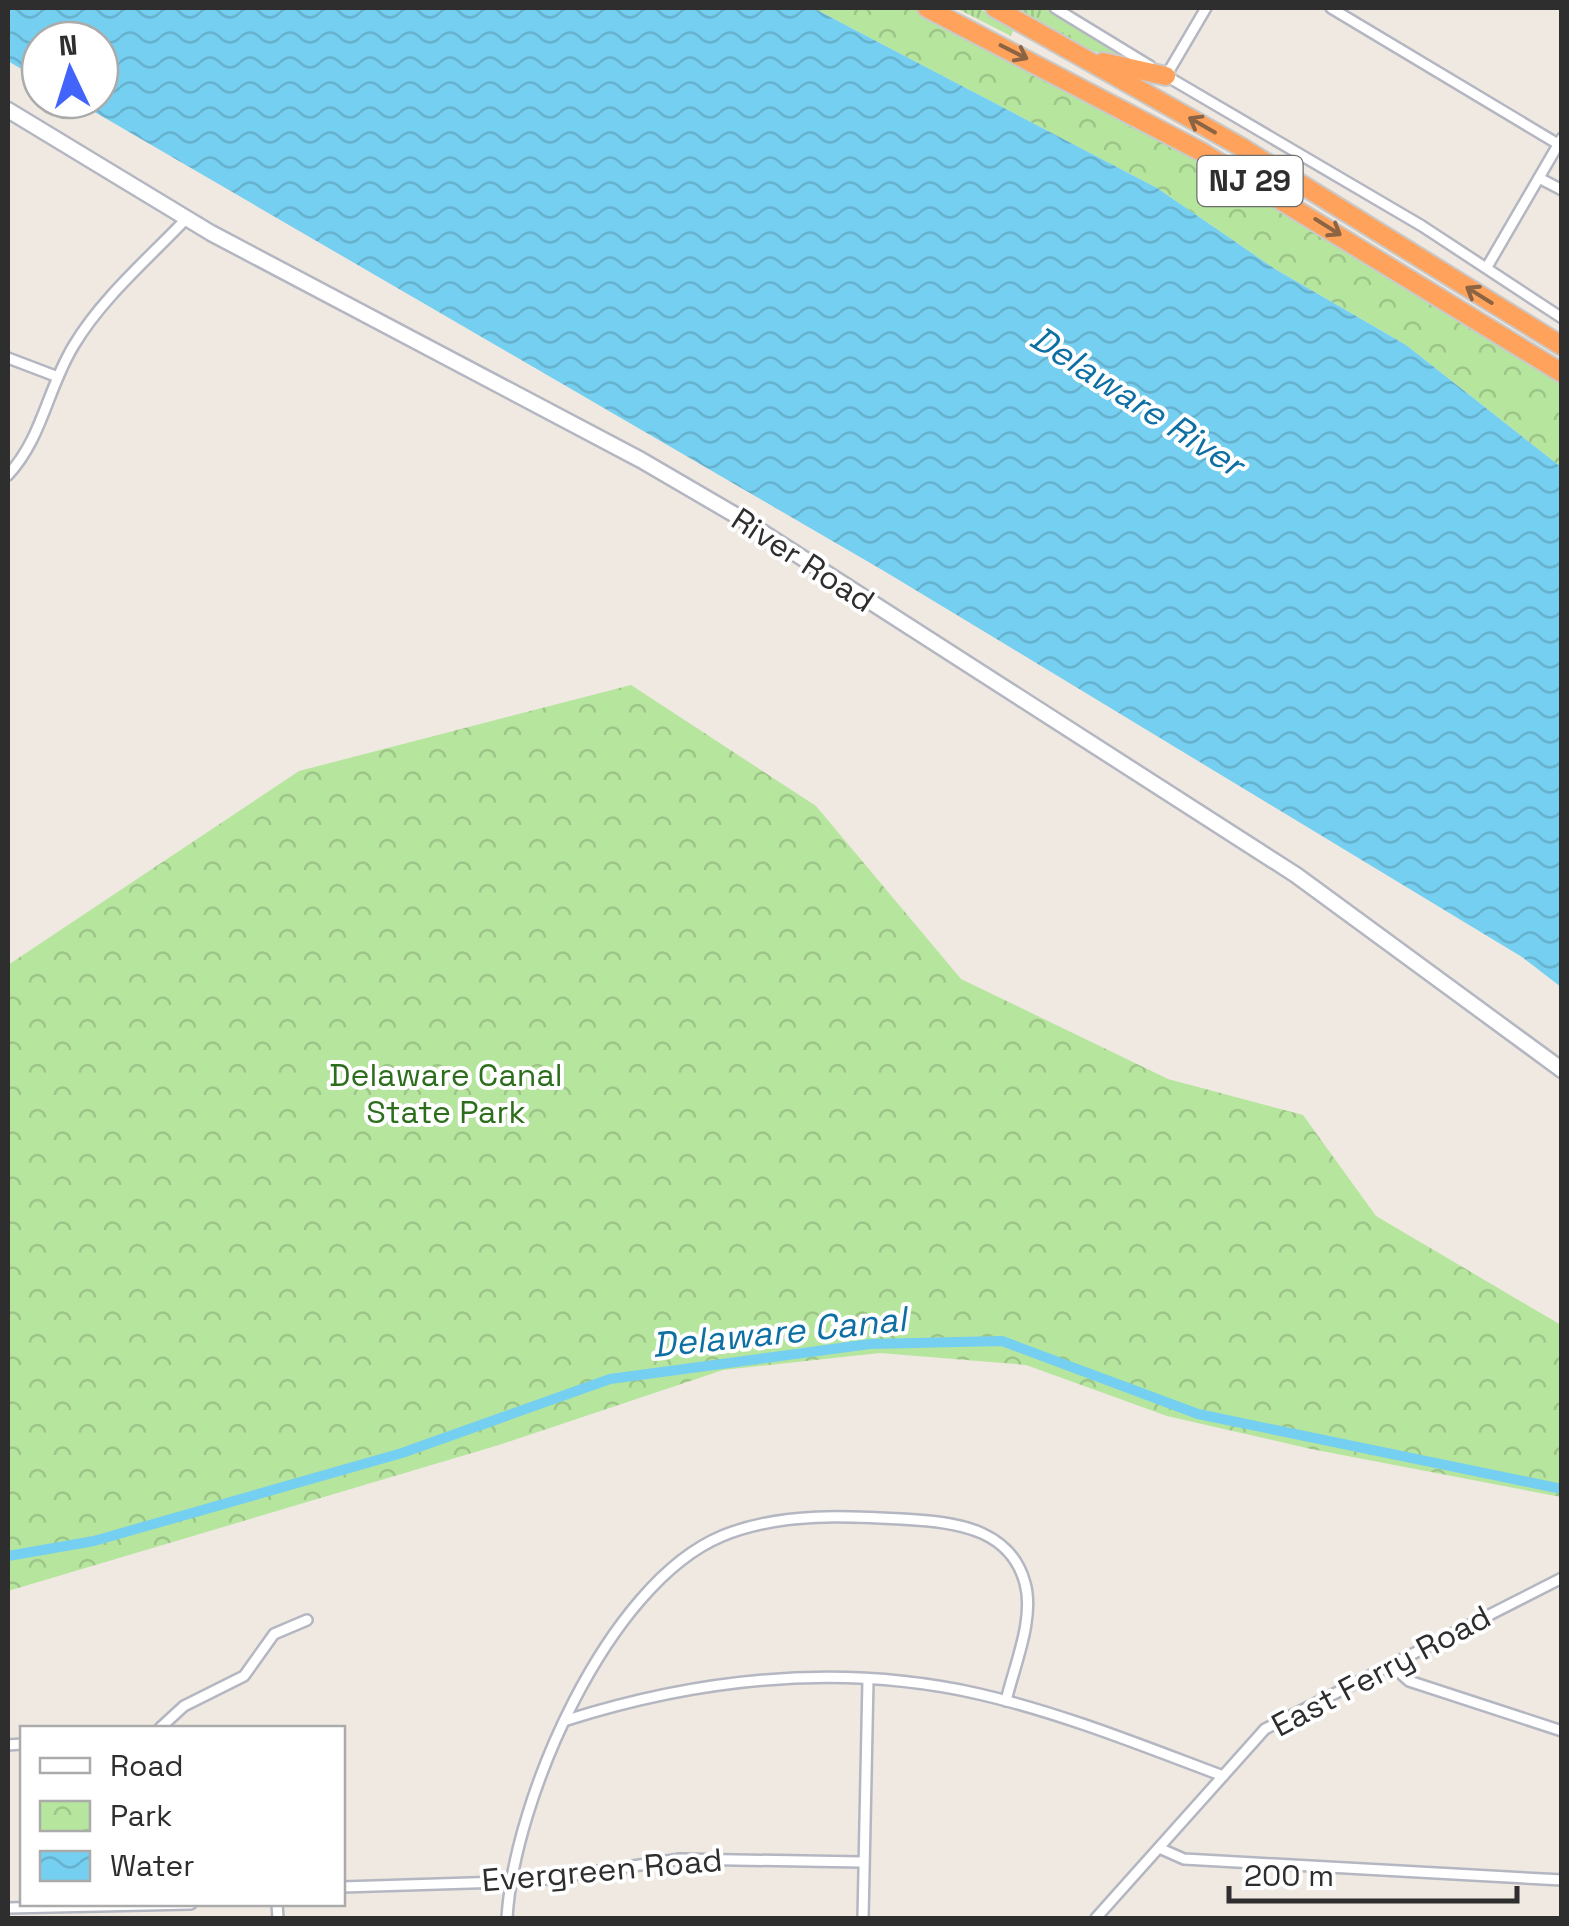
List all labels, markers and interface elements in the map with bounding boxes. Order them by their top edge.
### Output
north arrow [20,20,120,120]
text: N [58,26,79,64]
one-way arrow [999,43,1029,62]
one-way arrow [1188,114,1217,134]
road number: NJ 29 [1198,156,1302,206]
one-way arrow [1314,217,1342,238]
one-way arrow [1465,284,1494,305]
water label: Delaware River [1022,316,1255,488]
street label: River Road [724,499,882,621]
park label: Delaware Canal State Park [329,1055,563,1132]
water label: Delaware Canal [650,1296,912,1367]
street label: East Ferry Road [1265,1596,1497,1746]
legend [20,1726,345,1906]
text: Road [110,1746,184,1785]
text: Park [110,1796,172,1835]
street label: Evergreen Road [480,1840,724,1900]
scale bar [1229,1841,1516,1903]
text: Water [110,1846,195,1885]
text: 200 m [1244,1856,1334,1895]

